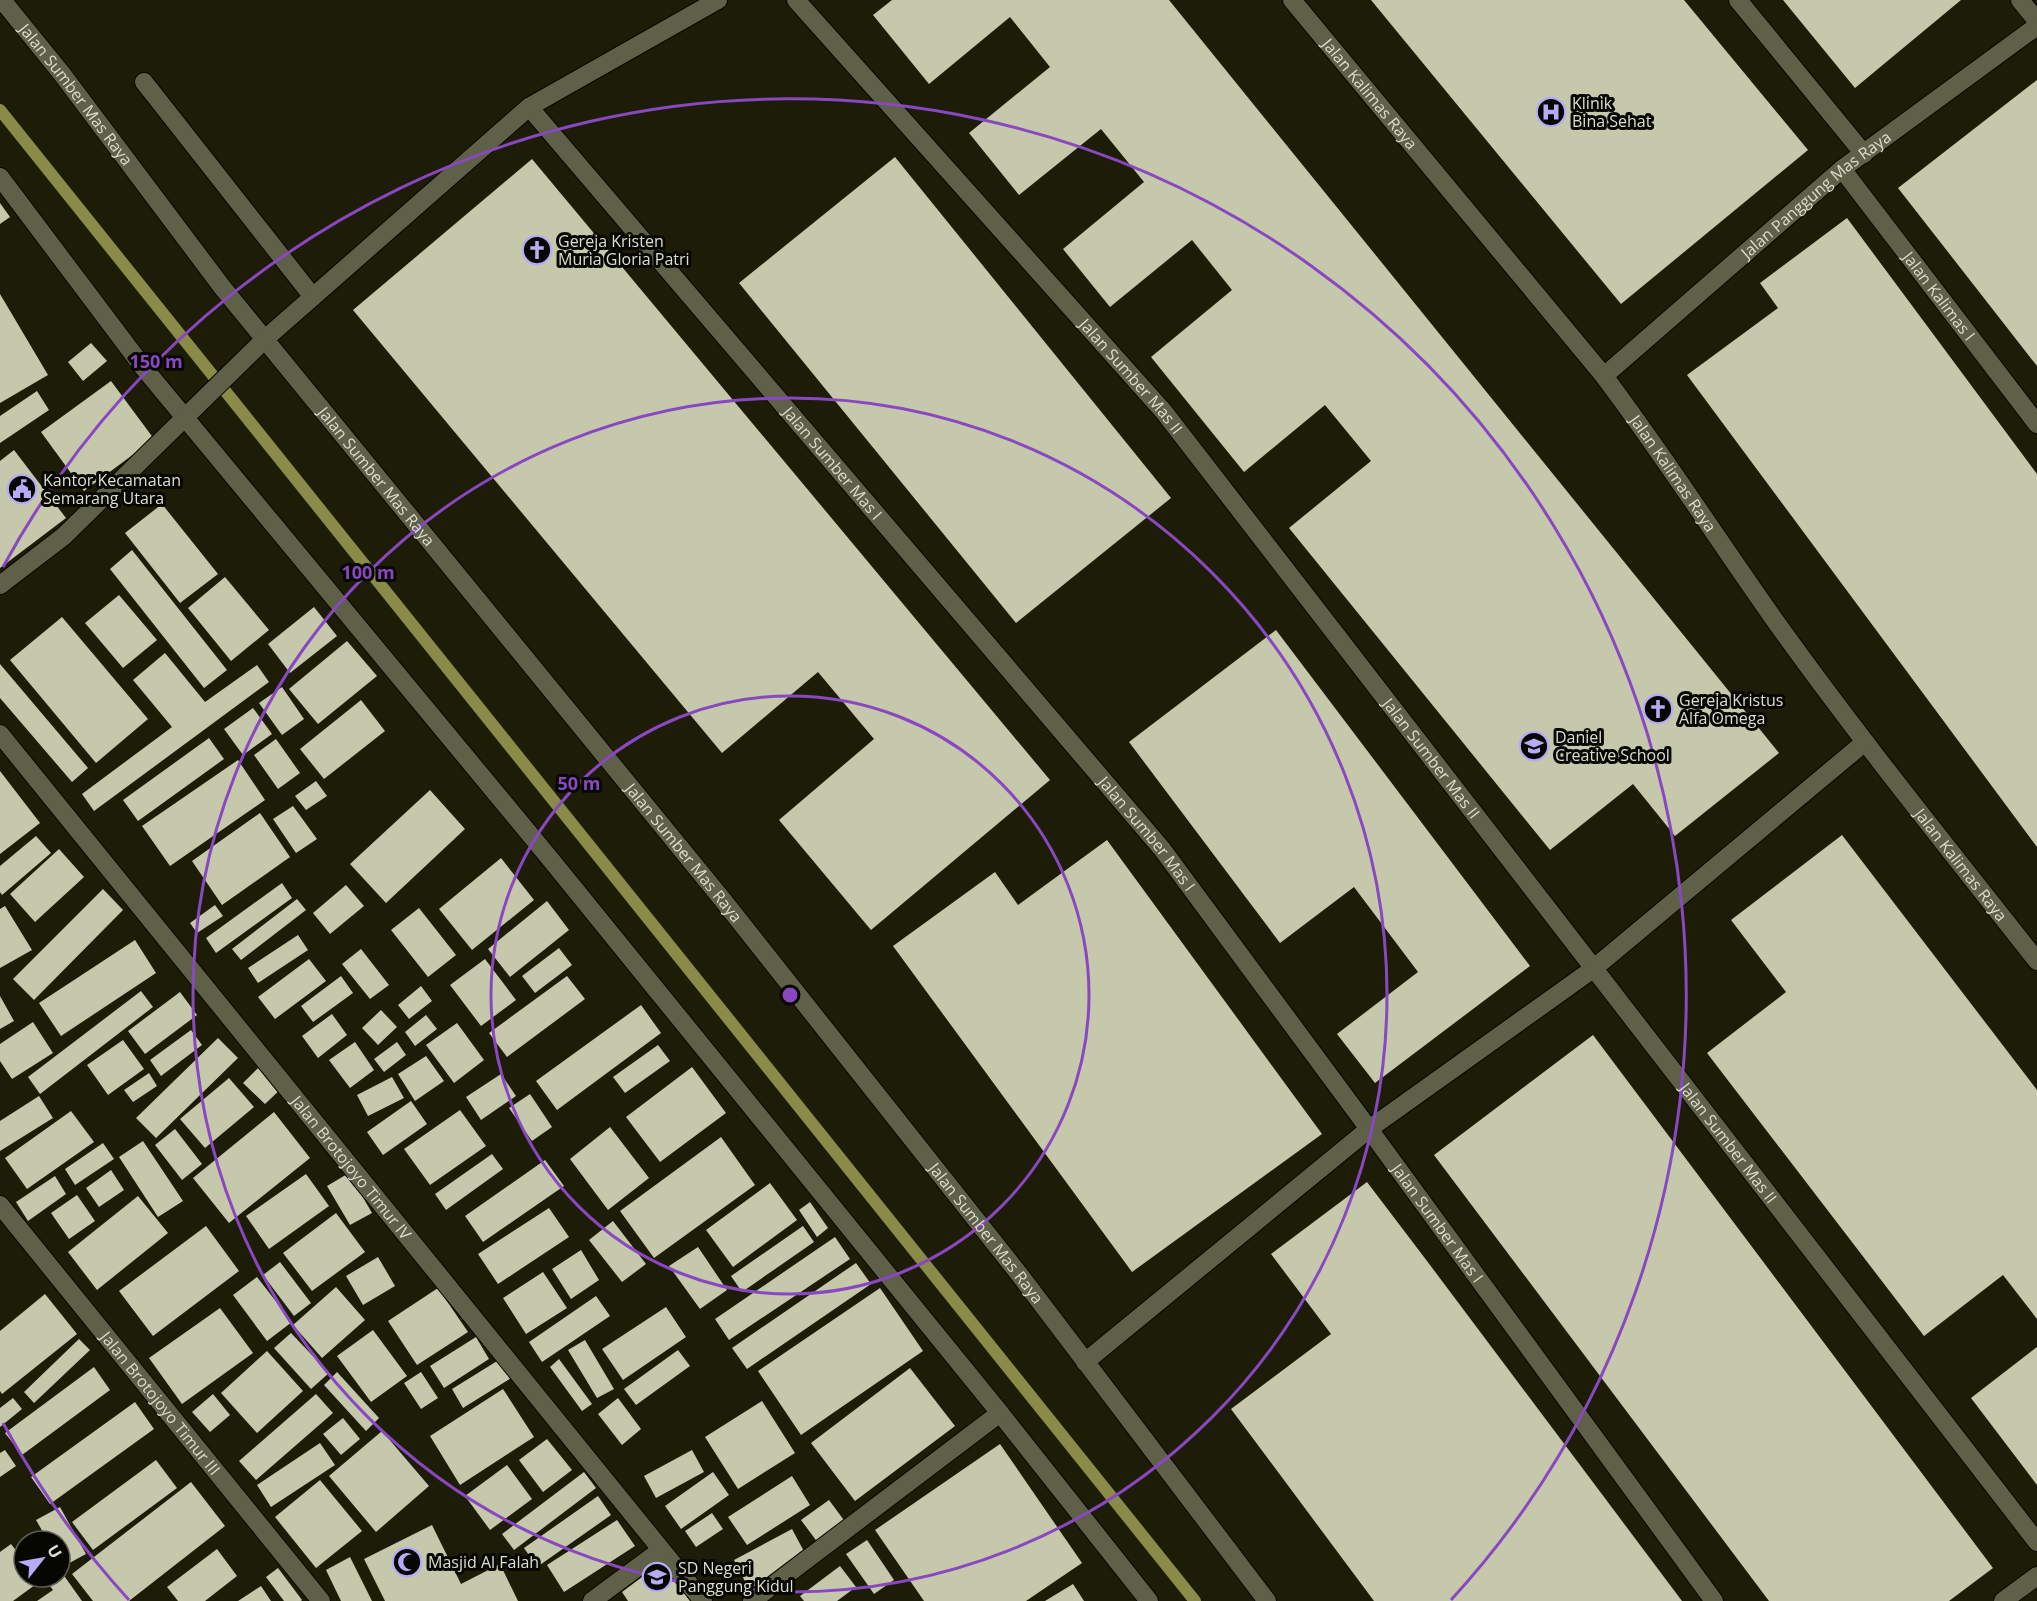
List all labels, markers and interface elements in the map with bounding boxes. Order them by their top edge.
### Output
street label: Jalan Sumber Mas Raya [13,17,138,170]
street label: Jalan Kalimas Raya [1316,32,1422,154]
place label: Klinik Bina Sehat [1572,92,1652,132]
hospital icon: Klinik Bina Sehat [1535,96,1567,128]
street label: Jalan Panggung Mas Raya [1734,126,1895,265]
place label: Gereja Kristen Muria Gloria Patri [558,230,690,270]
church icon: Gereja Kristen Muria Gloria Patri [521,234,553,266]
street label: Jalan Kalimas I [1897,245,1980,345]
street label: Jalan Sumber Mas II [1073,312,1188,439]
text: 150 m [129,349,183,373]
street label: Jalan Sumber Mas Raya [312,400,440,550]
street label: Jalan Sumber Mas I [777,400,887,524]
street label: Jalan Kalimas Raya [1624,409,1722,536]
place label: Kantor Kecamatan Semarang Utara [43,469,181,509]
public building icon: Kantor Kecamatan Semarang Utara [6,473,38,505]
text: 100 m [341,560,395,584]
place label: Gereja Kristus Alfa Omega [1679,689,1783,729]
street label: Jalan Sumber Mas II [1377,692,1485,823]
church icon: Gereja Kristus Alfa Omega [1642,693,1674,725]
place label: Daniel Creative School [1555,726,1670,766]
school or university icon: Daniel Creative School [1518,730,1550,762]
street label: Jalan Sumber Mas I [1092,770,1201,896]
text: 50 m [558,771,600,795]
street label: Jalan Sumber Mas Raya [619,777,747,927]
street label: Jalan Kalimas Raya [1908,802,2012,926]
centre of rings [780,985,800,1005]
street label: Jalan Sumber Mas II [1674,1076,1782,1208]
street label: Jalan Brotojoyo Timur IV [285,1089,417,1244]
street label: Jalan Sumber Mas Raya [923,1157,1049,1308]
street label: Jalan Sumber Mas I [1386,1157,1489,1287]
street label: Jalan Brotojoyo Timur III [94,1325,225,1480]
north arrow [12,1529,72,1589]
text: U [42,1540,67,1562]
mosque icon: Masjid Al Falah [391,1546,423,1578]
place label: Masjid Al Falah [428,1551,539,1573]
place label: SD Negeri Panggung Kidul [678,1557,794,1597]
school or university icon: SD Negeri Panggung Kidul [641,1561,673,1593]

